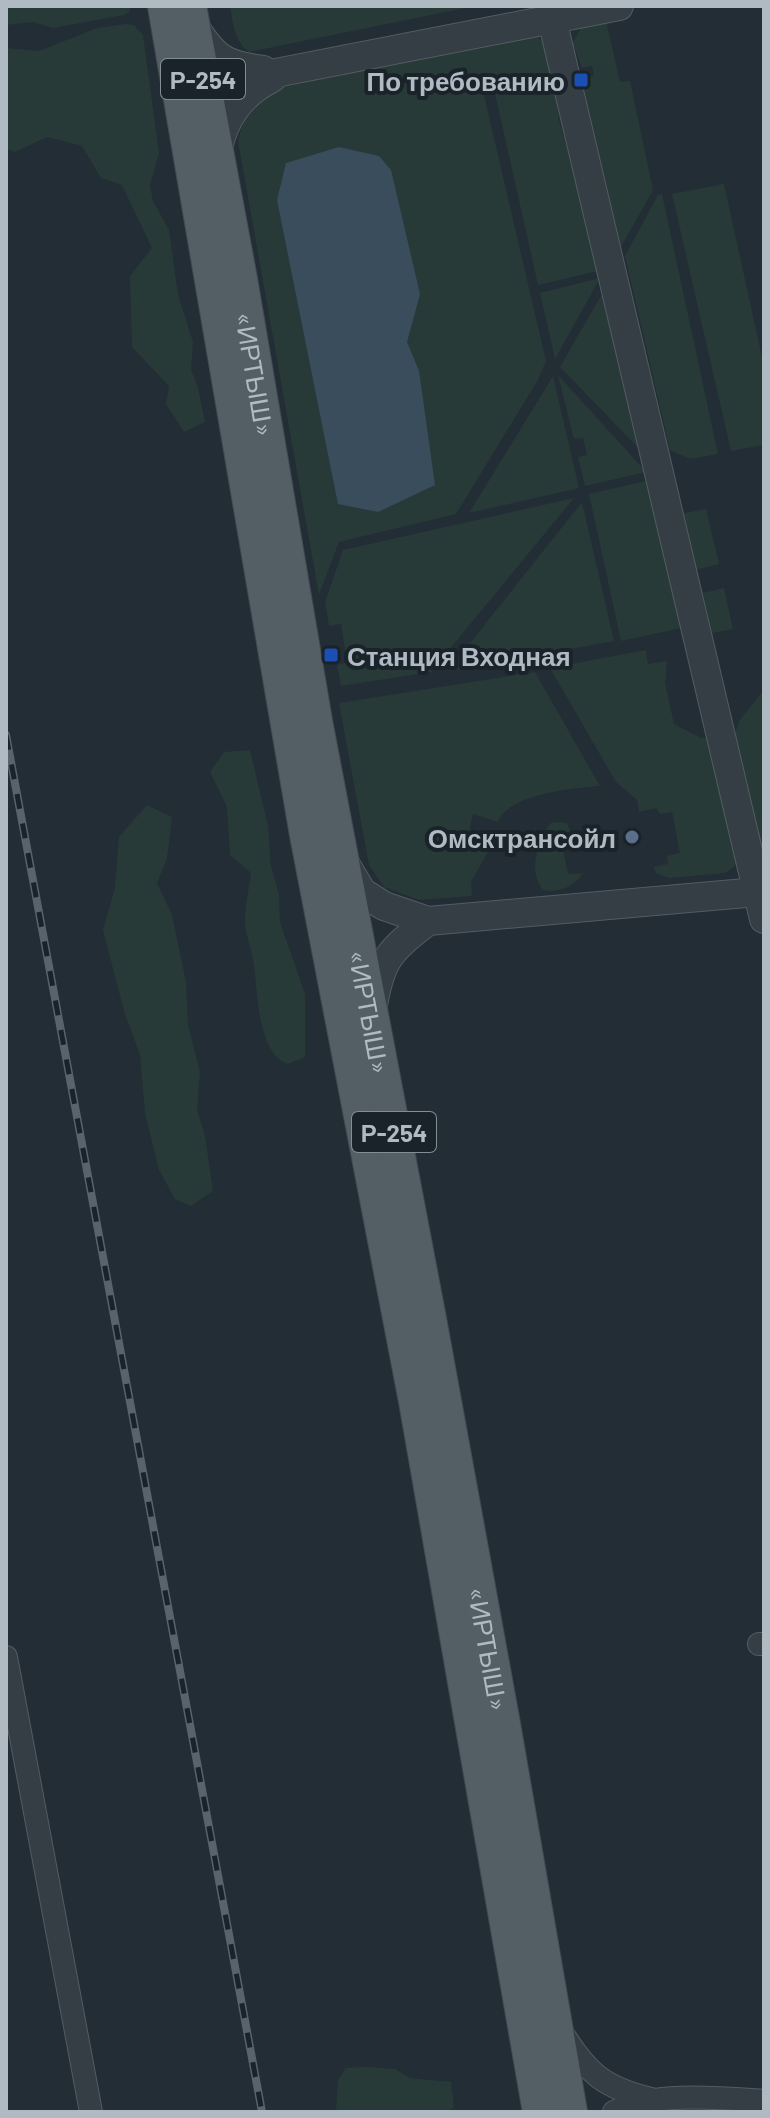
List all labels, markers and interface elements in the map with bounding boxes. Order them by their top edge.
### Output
road number: Р-254 [161,59,245,99]
place label: По требованию [367,65,565,96]
marker: По требованию [572,71,590,89]
street label: «ИРТЫШ» [230,309,282,438]
place label: Станция Входная [347,640,571,671]
marker: Станция Входная [322,646,340,664]
place label: Омсктрансойл [428,822,616,853]
marker: Омсктрансойл [623,828,641,846]
street label: «ИРТЫШ» [343,947,397,1076]
road number: Р-254 [352,1112,436,1152]
street label: «ИРТЫШ» [463,1584,516,1713]

